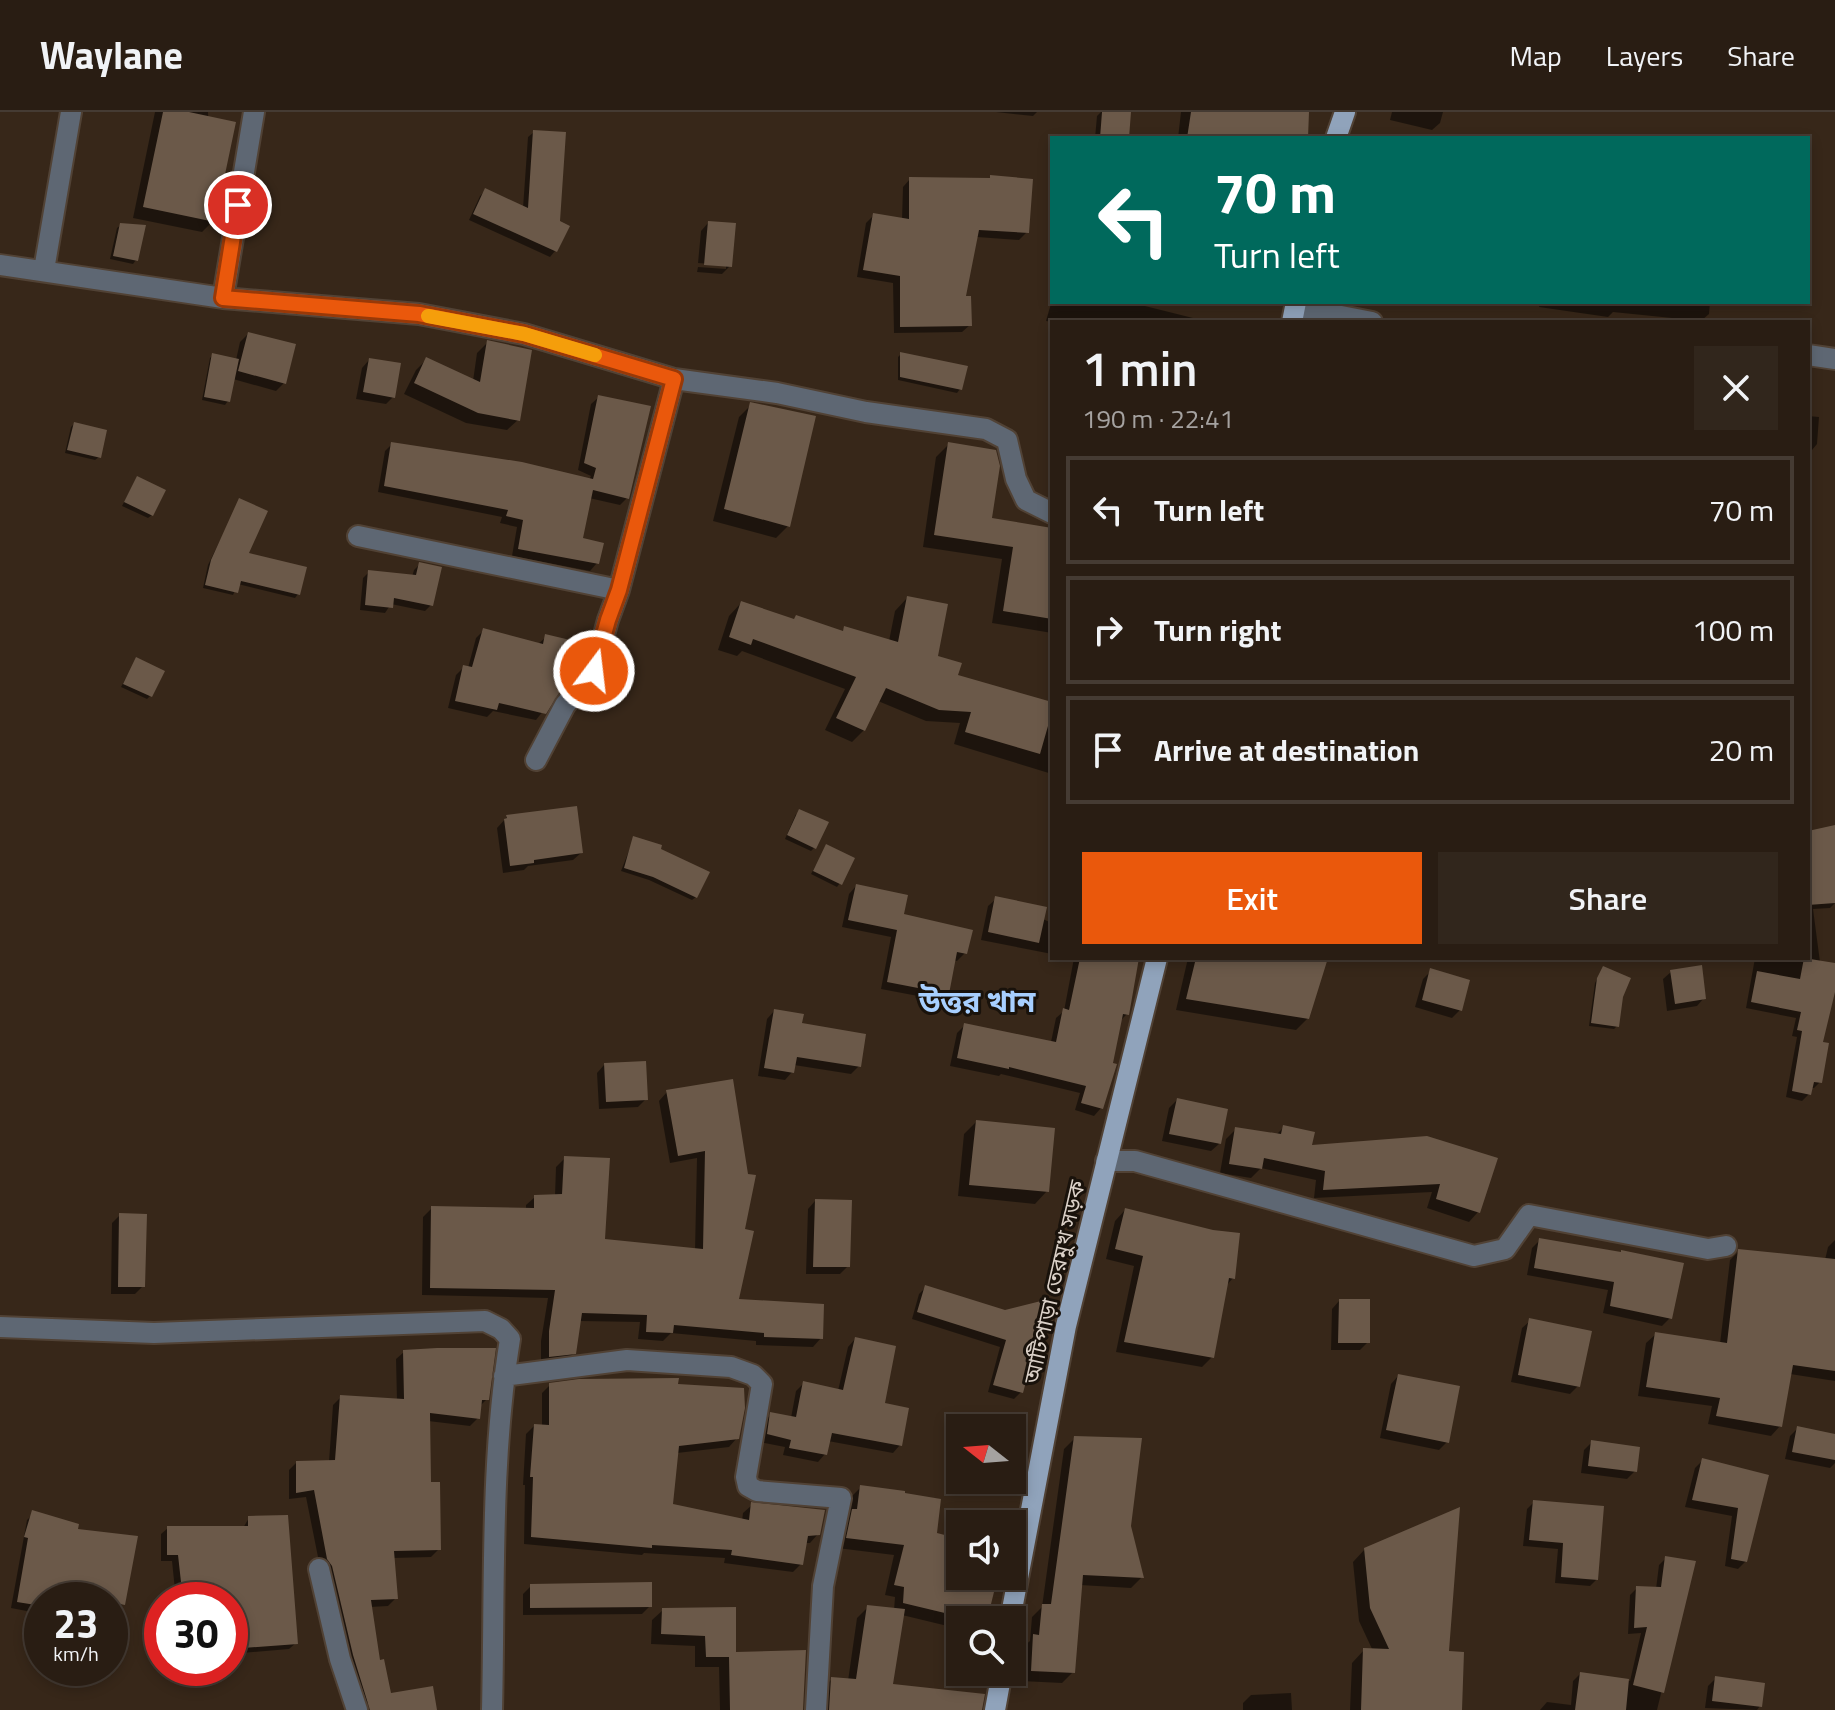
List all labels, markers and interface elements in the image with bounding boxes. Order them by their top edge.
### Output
text: Waylane [40,26,183,84]
text: Map [1509,34,1562,77]
text: Layers [1606,34,1683,77]
text: Share [1727,34,1795,77]
text: 70 m [1214,150,1336,235]
icon: left [1082,168,1186,272]
pin [204,171,272,239]
icon: arrive [216,183,260,227]
text: Turn left [1214,227,1340,282]
text: 1 min [1082,332,1197,405]
button: close [1694,346,1778,430]
text: 190 m · 22:41 [1082,399,1234,438]
text: Turn left [1154,487,1264,533]
text: 70 m [1709,487,1774,533]
icon: left [1086,488,1130,532]
text: Turn right [1154,607,1282,653]
text: 100 m [1692,607,1774,653]
icon: right [1086,608,1130,652]
position arrow [552,629,636,713]
text: Arrive at destination [1154,727,1419,773]
text: 20 m [1709,727,1774,773]
icon: arrive [1086,728,1130,772]
button: Exit [1082,852,1422,944]
button: Share [1438,852,1778,944]
district label: উত্তর খান [918,978,1036,1024]
street label: আটিপাড়া তেরমুখ সড়ক [1014,1177,1094,1388]
north arrow [946,1414,1026,1494]
map controls [946,1414,1026,1686]
button: sound [946,1510,1026,1590]
speed limit sign: 30 [144,1582,248,1686]
text: 23 [54,1593,98,1654]
button: search [946,1606,1026,1686]
text: km/h [53,1638,99,1669]

